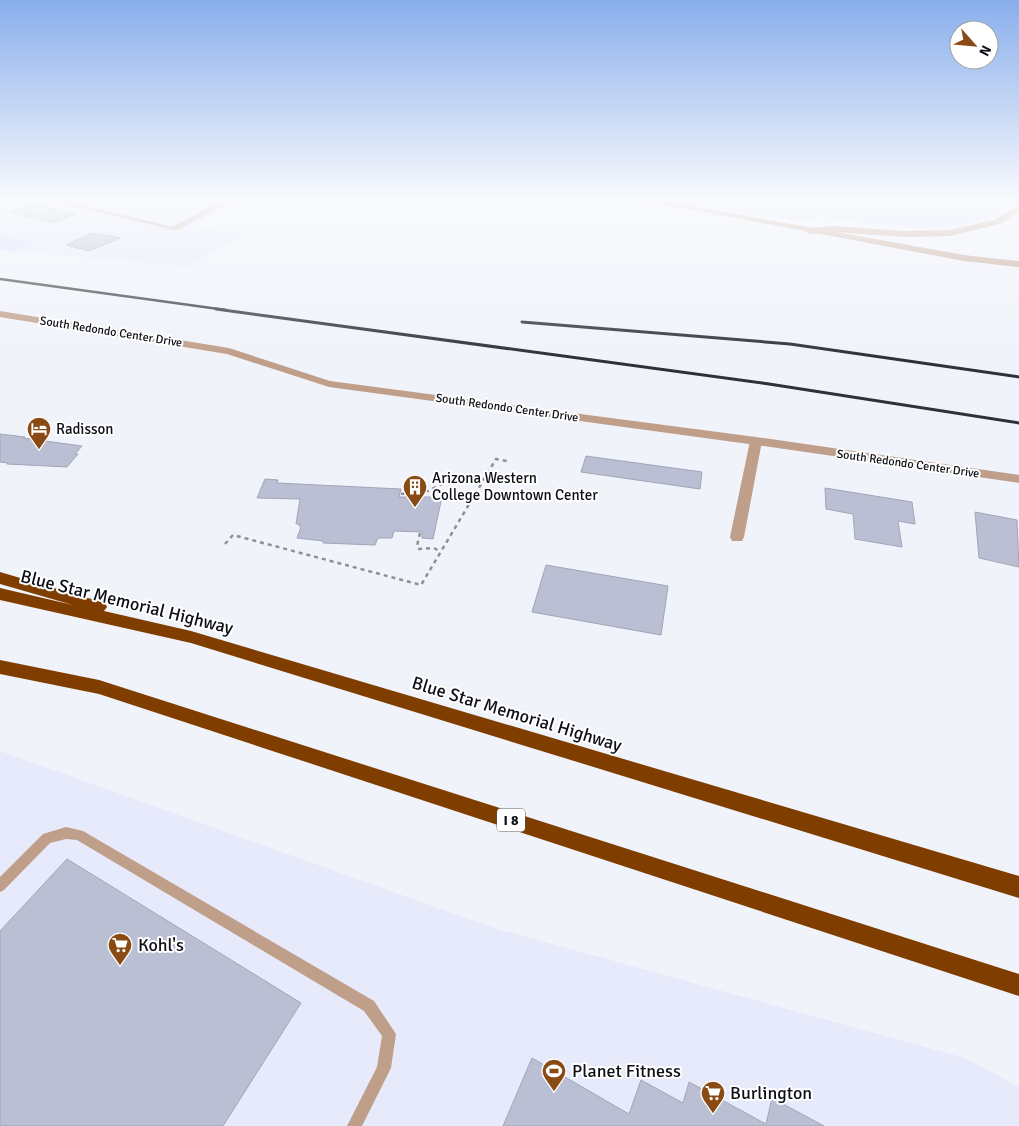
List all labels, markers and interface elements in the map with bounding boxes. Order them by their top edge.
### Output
north arrow [949,20,999,70]
text: N [975,42,995,59]
street label: South Redondo Center Drive [39,313,183,351]
street label: South Redondo Center Drive [435,391,579,425]
hotel icon: Radisson [26,416,52,450]
place label: Radisson [56,420,114,438]
street label: South Redondo Center Drive [836,447,980,481]
place label: Arizona Western College Downtown Center [432,469,598,504]
building icon: Arizona Western College Downtown Center [402,474,428,508]
street label: Blue Star Memorial Highway [18,565,236,639]
street label: Blue Star Memorial Highway [409,672,625,757]
road number: I 8 [497,808,525,832]
supermarket icon: Kohl's [107,932,133,966]
place label: Kohl's [138,934,184,956]
sports icon: Planet Fitness [541,1058,567,1092]
place label: Planet Fitness [572,1060,681,1082]
supermarket icon: Burlington [700,1080,726,1114]
place label: Burlington [730,1082,812,1104]

